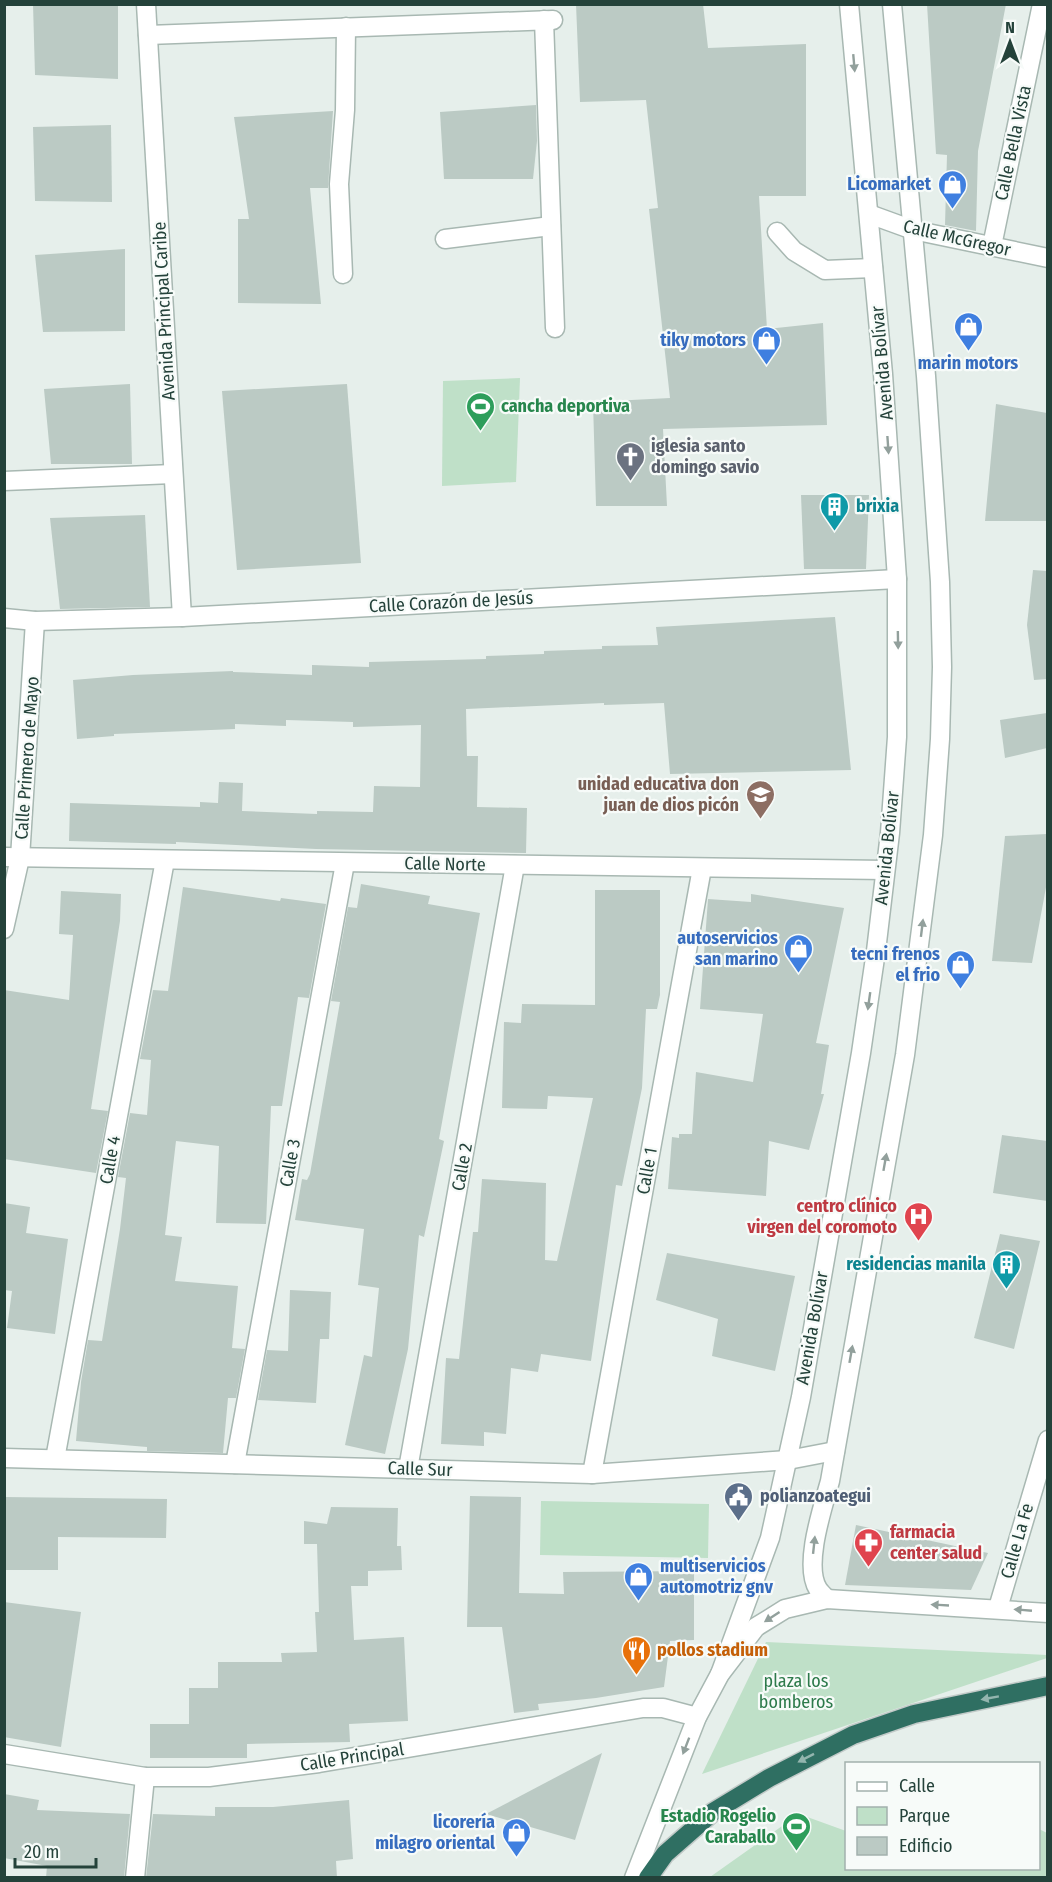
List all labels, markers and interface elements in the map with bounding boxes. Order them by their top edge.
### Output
north arrow [980,12,1040,72]
text: N [1005,18,1015,37]
one-way arrow [849,53,859,72]
street label: Calle Bella Vista [990,83,1036,203]
shop icon: Licomarket [936,168,968,210]
place label: Licomarket [847,173,932,195]
street label: Calle McGregor [901,215,1014,261]
street label: Avenida Principal Caribe [148,221,180,401]
street label: Avenida Bolívar [866,304,898,421]
shop icon: marin motors [952,310,984,352]
shop icon: tiky motors [751,324,783,366]
place label: tiky motors [660,329,746,351]
place label: marin motors [918,352,1018,374]
sports icon: cancha deportiva [464,390,496,432]
place label: cancha deportiva [501,395,630,417]
place label: iglesia santo domingo savio [651,435,760,478]
one-way arrow [883,436,893,455]
church icon: iglesia santo domingo savio [614,440,646,482]
building icon: brixia [819,490,851,532]
place label: brixia [856,495,899,517]
street label: Calle Corazón de Jesús [368,587,534,617]
one-way arrow [893,630,903,649]
street label: Calle Primero de Mayo [10,676,44,840]
place label: unidad educativa don juan de dios picón [578,773,739,816]
school or university icon: unidad educativa don juan de dios picón [744,778,776,820]
street label: Avenida Bolívar [870,789,904,906]
street label: Calle Norte [404,852,486,876]
one-way arrow [917,919,927,938]
place label: autoservicios san marino [677,927,778,970]
shop icon: autoservicios san marino [783,932,815,974]
place label: tecni frenos el frio [851,943,940,986]
shop icon: tecni frenos el frio [945,948,977,990]
one-way arrow [864,992,873,1011]
street label: Calle 4 [95,1134,125,1186]
street label: Calle 3 [275,1137,305,1189]
street label: Calle 2 [447,1141,477,1193]
street label: Calle 1 [632,1146,662,1196]
one-way arrow [881,1152,890,1171]
place label: centro clínico virgen del coromoto [746,1195,897,1238]
hospital icon: centro clínico virgen del coromoto [902,1200,934,1242]
building icon: residencias manila [991,1248,1023,1290]
place label: residencias manila [846,1253,986,1275]
street label: Avenida Bolívar [791,1269,833,1386]
one-way arrow [847,1345,856,1364]
street label: Calle Sur [387,1457,453,1481]
public building icon: polianzoategui [723,1480,755,1522]
place label: polianzoategui [760,1485,871,1507]
street label: Calle La Fe [996,1501,1038,1581]
place label: farmacia center salud [890,1521,982,1564]
pharmacy icon: farmacia center salud [853,1526,885,1568]
one-way arrow [809,1536,819,1555]
place label: multiservicios automotriz gnv [660,1555,773,1598]
shop icon: multiservicios automotriz gnv [623,1560,655,1602]
one-way arrow [930,1601,949,1610]
one-way arrow [1013,1605,1032,1615]
one-way arrow [764,1611,780,1622]
restaurant icon: pollos stadium [620,1634,652,1676]
place label: pollos stadium [657,1639,768,1661]
park label: plaza los bomberos [759,1670,833,1713]
one-way arrow [981,1694,1000,1703]
one-way arrow [681,1737,690,1755]
street label: Calle Principal [299,1738,406,1776]
one-way arrow [797,1753,815,1763]
legend [845,1762,1040,1870]
text: Calle [899,1775,935,1797]
place label: Estadio Rogelio Caraballo [660,1805,776,1848]
text: Parque [899,1805,950,1827]
sports icon: Estadio Rogelio Caraballo [781,1810,813,1852]
place label: licorería milagro oriental [375,1811,495,1854]
shop icon: licorería milagro oriental [500,1816,532,1858]
scale bar [15,1831,96,1869]
text: Edificio [899,1835,952,1857]
text: 20 m [24,1841,59,1863]

